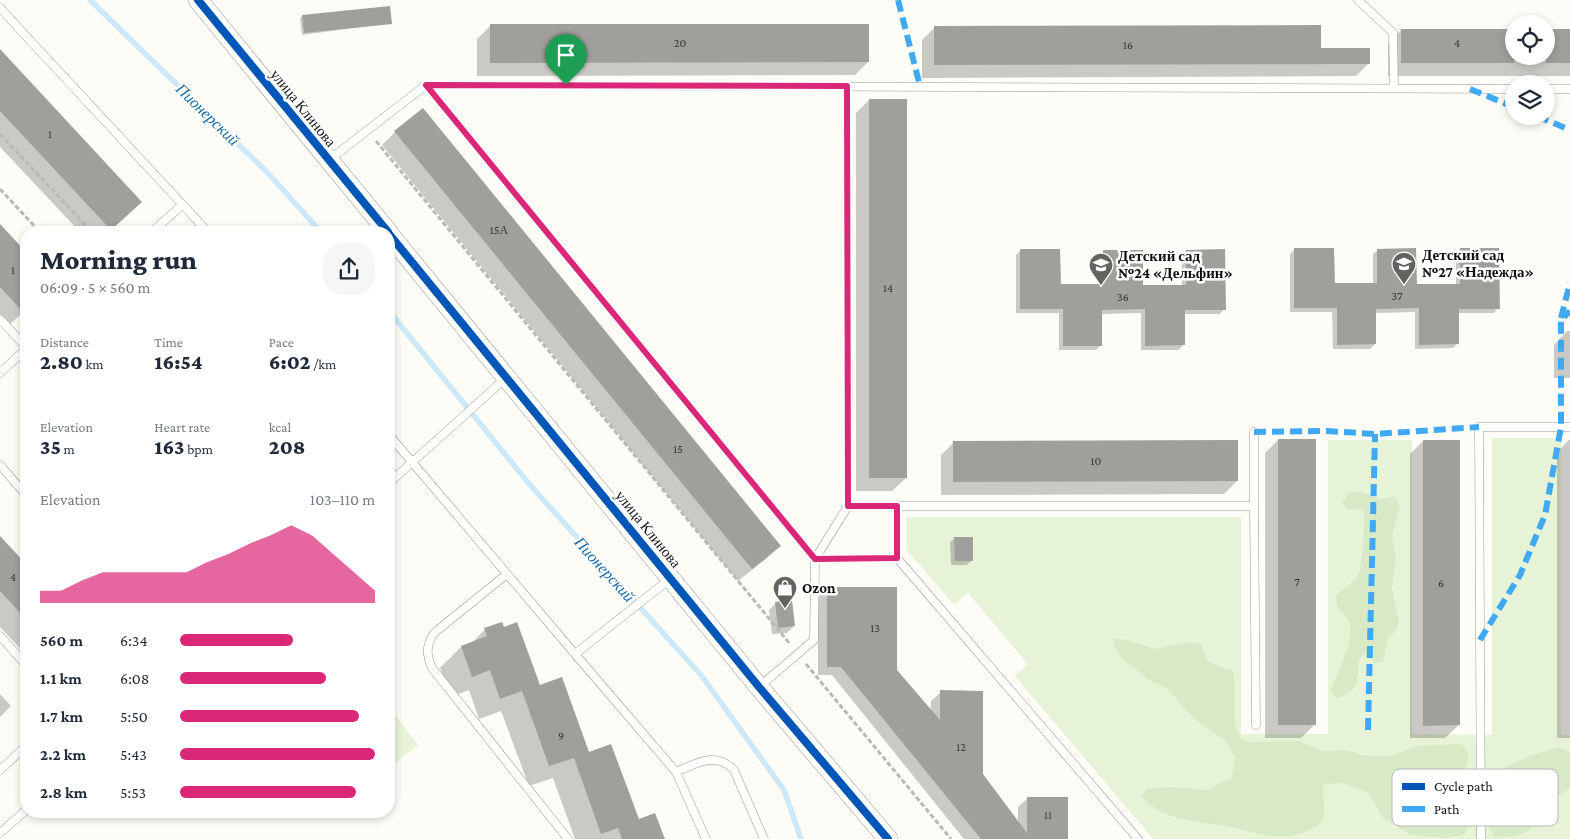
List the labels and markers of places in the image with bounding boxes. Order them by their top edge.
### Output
pin [545,34,587,85]
place label: Детский сад №27 «Надежда» [1422,247,1534,280]
place label: Детский сад №24 «Дельфин» [1118,248,1233,281]
school or university icon: Детский сад №27 «Надежда» [1391,251,1417,285]
school or university icon: Детский сад №24 «Дельфин» [1088,252,1114,286]
shop icon: Ozon [772,575,798,609]
place label: Ozon [802,580,836,596]

